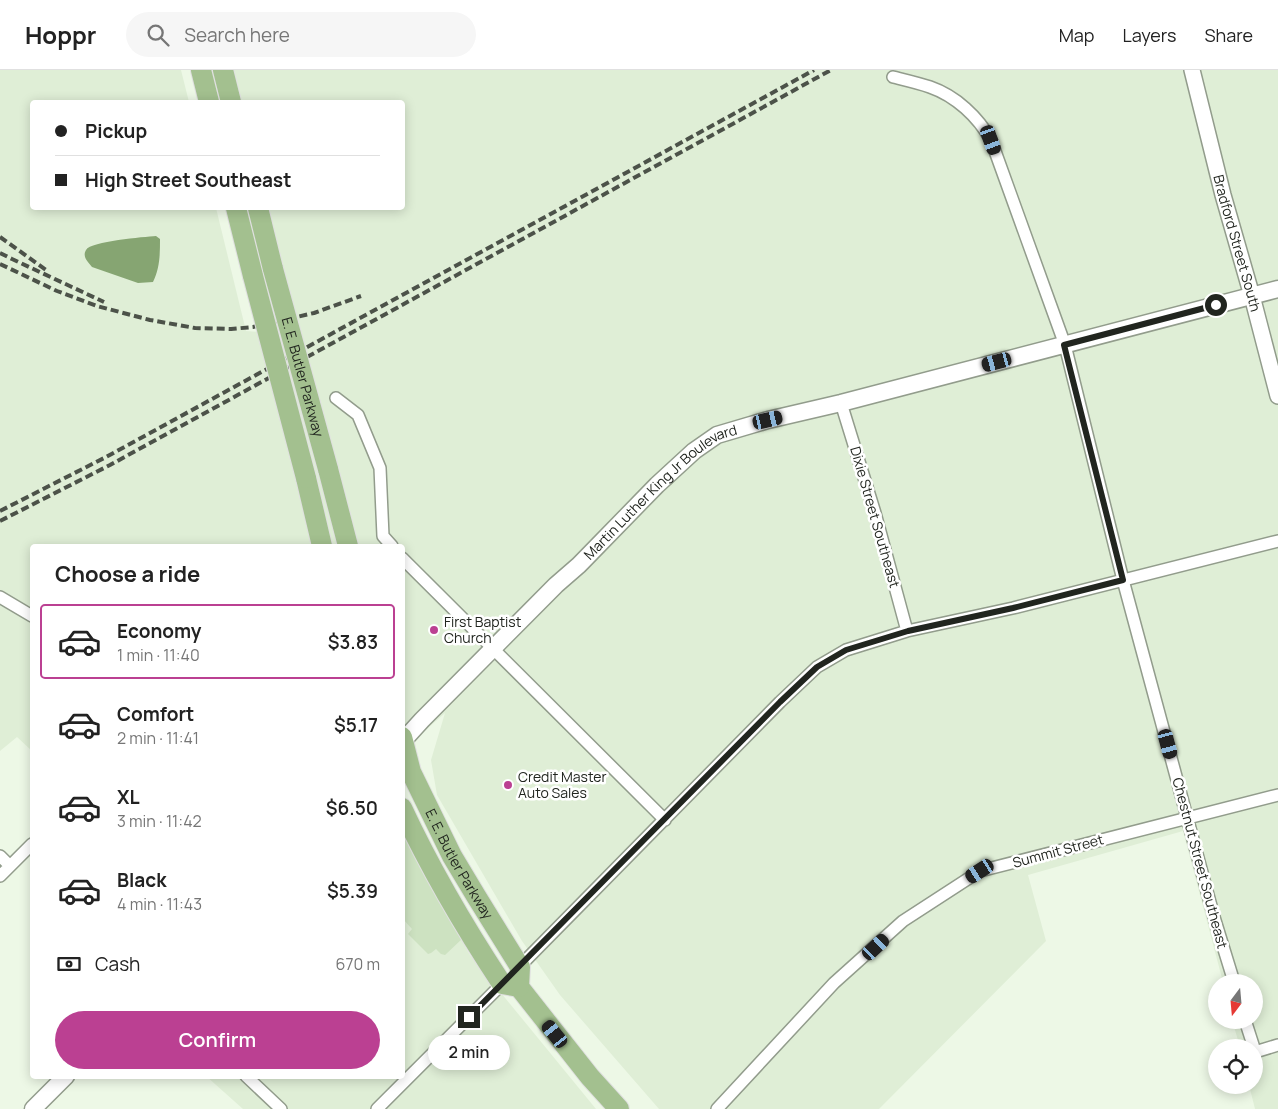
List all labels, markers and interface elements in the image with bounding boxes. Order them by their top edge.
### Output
search box [126,12,476,57]
text: Hoppr [25,18,96,51]
icon: search [144,21,172,49]
text: Search here [184,22,290,48]
text: Map [1059,23,1094,47]
text: Layers [1122,23,1176,47]
text: Share [1204,23,1253,47]
text: Pickup [85,118,147,144]
car [978,123,1003,157]
text: High Street Southeast [85,167,291,193]
street label: Bradford Street South [1209,173,1266,314]
route start [1205,294,1227,316]
street label: E. E. Butler Parkway [278,315,329,440]
car [980,351,1013,373]
car [751,409,784,431]
street label: Martin Luther King Jr Boulevard [579,420,739,564]
street label: Dixie Street Southeast [846,444,905,590]
text: Choose a ride [55,559,200,589]
place label: First Baptist Church [444,612,522,647]
text: Economy [117,618,201,644]
icon: car [57,619,102,664]
marker: First Baptist Church [428,624,440,636]
text: $3.83 [328,629,378,655]
text: 1 min · 11:40 [117,644,200,666]
text: Comfort [117,701,194,727]
icon: car [57,702,102,747]
text: $5.17 [334,712,378,738]
text: 2 min · 11:41 [117,727,199,749]
car [1156,728,1179,760]
place label: Credit Master Auto Sales [518,767,607,802]
street label: Chestnut Street Southeast [1168,775,1233,951]
marker: Credit Master Auto Sales [502,779,514,791]
text: XL [117,784,140,810]
icon: car [57,785,102,830]
text: $6.50 [326,795,378,821]
street label: E. E. Butler Parkway [421,805,498,923]
text: 3 min · 11:42 [117,810,202,832]
street label: Summit Street [1010,829,1106,872]
car [963,857,996,885]
text: Black [117,867,166,893]
icon: car [57,868,102,913]
text: $5.39 [327,878,378,904]
text: 4 min · 11:43 [117,893,202,915]
car [859,931,892,963]
icon: cash [55,950,83,978]
text: Cash [95,951,140,977]
text: 670 m [336,953,380,975]
north arrow [1208,974,1262,1029]
map controls [1208,974,1263,1094]
route end [458,1006,480,1028]
button: Confirm [55,1011,380,1069]
car [539,1018,570,1050]
callout: 2 min [428,1034,510,1070]
button: locate [1208,1039,1263,1094]
text: 2 min [449,1041,489,1063]

